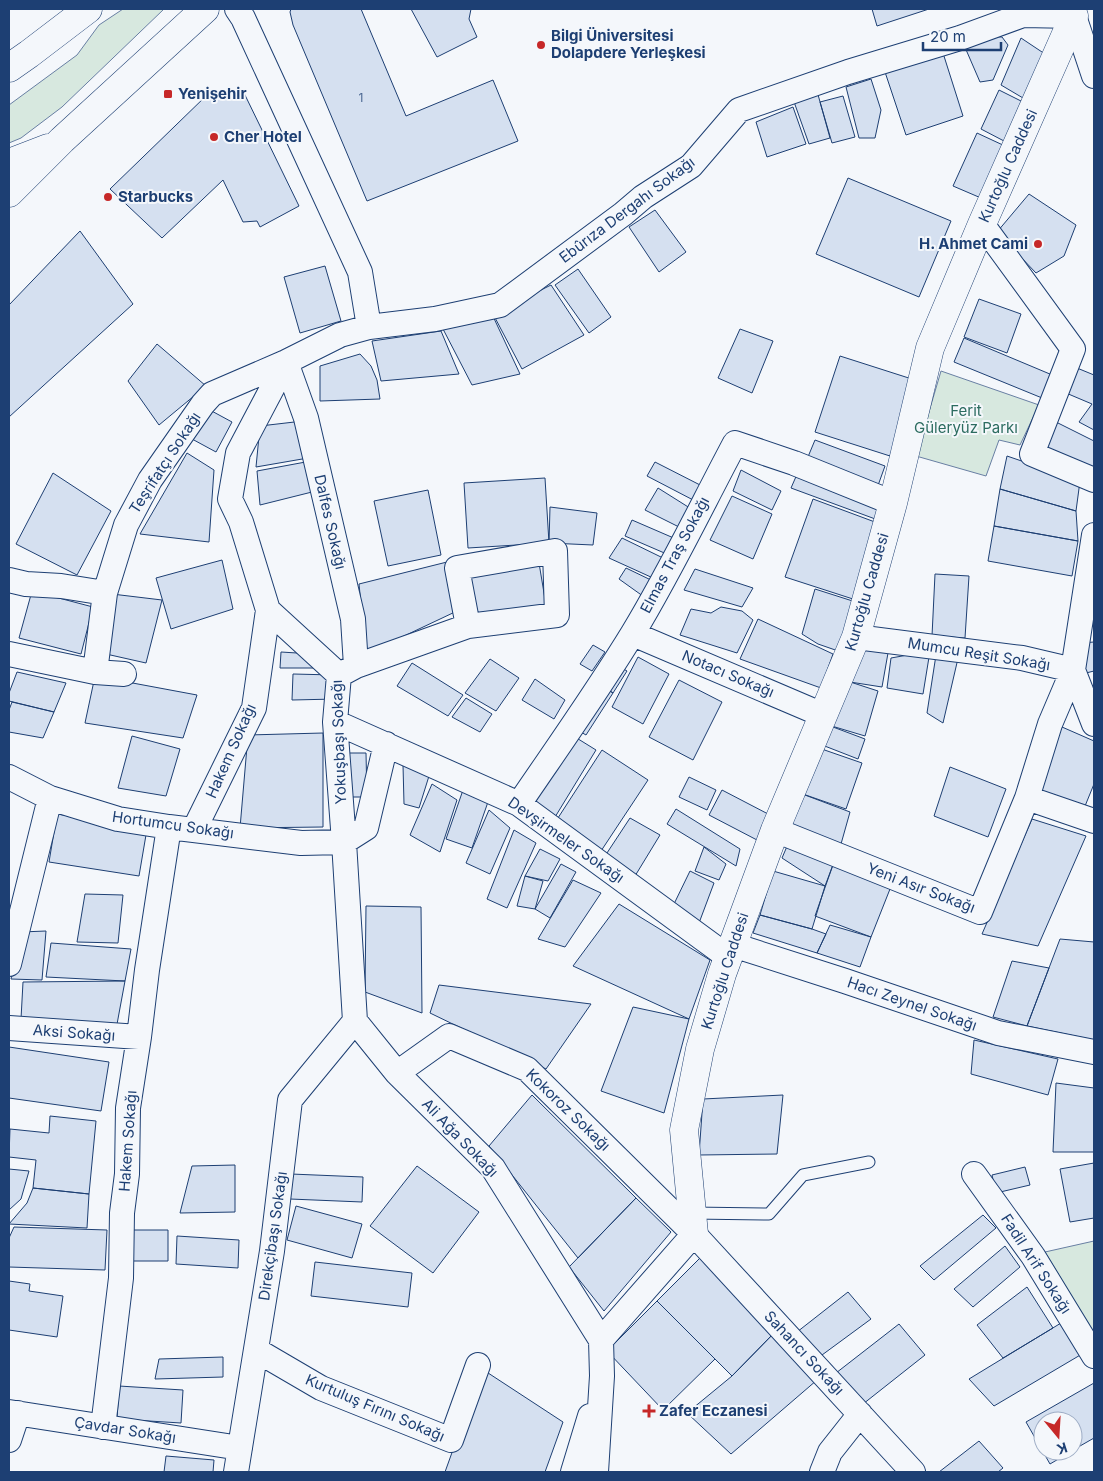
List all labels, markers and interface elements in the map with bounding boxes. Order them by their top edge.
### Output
scale bar [923,20,1000,52]
place label: Bilgi Üniversitesi Dolapdere Yerleşkesi [551,26,706,62]
text: 20 m [930,27,966,46]
marker: Bilgi Üniversitesi Dolapdere Yerleşkesi [535,39,547,51]
place label: Yenişehir [178,84,247,103]
marker: Yenişehir [162,88,174,100]
house number: 1 [359,90,363,105]
street label: Kurtoğlu Caddesi [974,106,1041,225]
place label: Cher Hotel [224,127,302,146]
marker: Cher Hotel [208,131,220,143]
street label: Ebûrıza Dergahı Sokağı [555,152,698,267]
place label: Starbucks [118,187,193,206]
marker: Starbucks [102,191,114,203]
place label: H. Ahmet Cami [919,234,1028,253]
marker: H. Ahmet Cami [1032,238,1044,250]
park label: Ferit Güleryüz Parkı [914,401,1018,437]
street label: Teşrifatçı Sokağı [125,408,205,517]
street label: Dalfes Sokağı [310,473,351,571]
street label: Elmas Traş Sokağı [636,493,713,616]
street label: Kurtoğlu Caddesi [841,531,892,653]
street label: Mumcu Reşit Sokağı [906,633,1052,674]
street label: Notacı Sokağı [679,646,777,701]
street label: Yokuşbaşı Sokağı [327,679,350,805]
street label: Hakem Sokağı [201,700,260,801]
street label: Devşirmeler Sokağı [505,792,628,887]
street label: Hortumcu Sokağı [111,807,235,842]
street label: Yeni Asır Sokağı [864,858,978,917]
street label: Kurtoğlu Caddesi [697,910,752,1032]
street label: Hacı Zeynel Sokağı [845,972,979,1035]
street label: Aksi Sokağı [32,1020,116,1045]
street label: Kokoroz Sokağı [522,1065,615,1155]
street label: Hakem Sokağı [114,1090,141,1192]
street label: Ali Ağa Sokağı [418,1094,503,1181]
street label: Direkçibaşı Sokağı [254,1170,291,1302]
street label: Fadil Arif Sokağı [997,1210,1076,1317]
street label: Sahancı Sokağı [760,1306,848,1399]
street label: Kurtuluş Fırını Sokağı [303,1370,448,1446]
place label: Zafer Eczanesi [659,1401,768,1420]
marker: Zafer Eczanesi [643,1405,655,1417]
north arrow [1033,1411,1083,1461]
street label: Çavdar Sokağı [73,1412,177,1447]
text: K [1055,1439,1070,1458]

